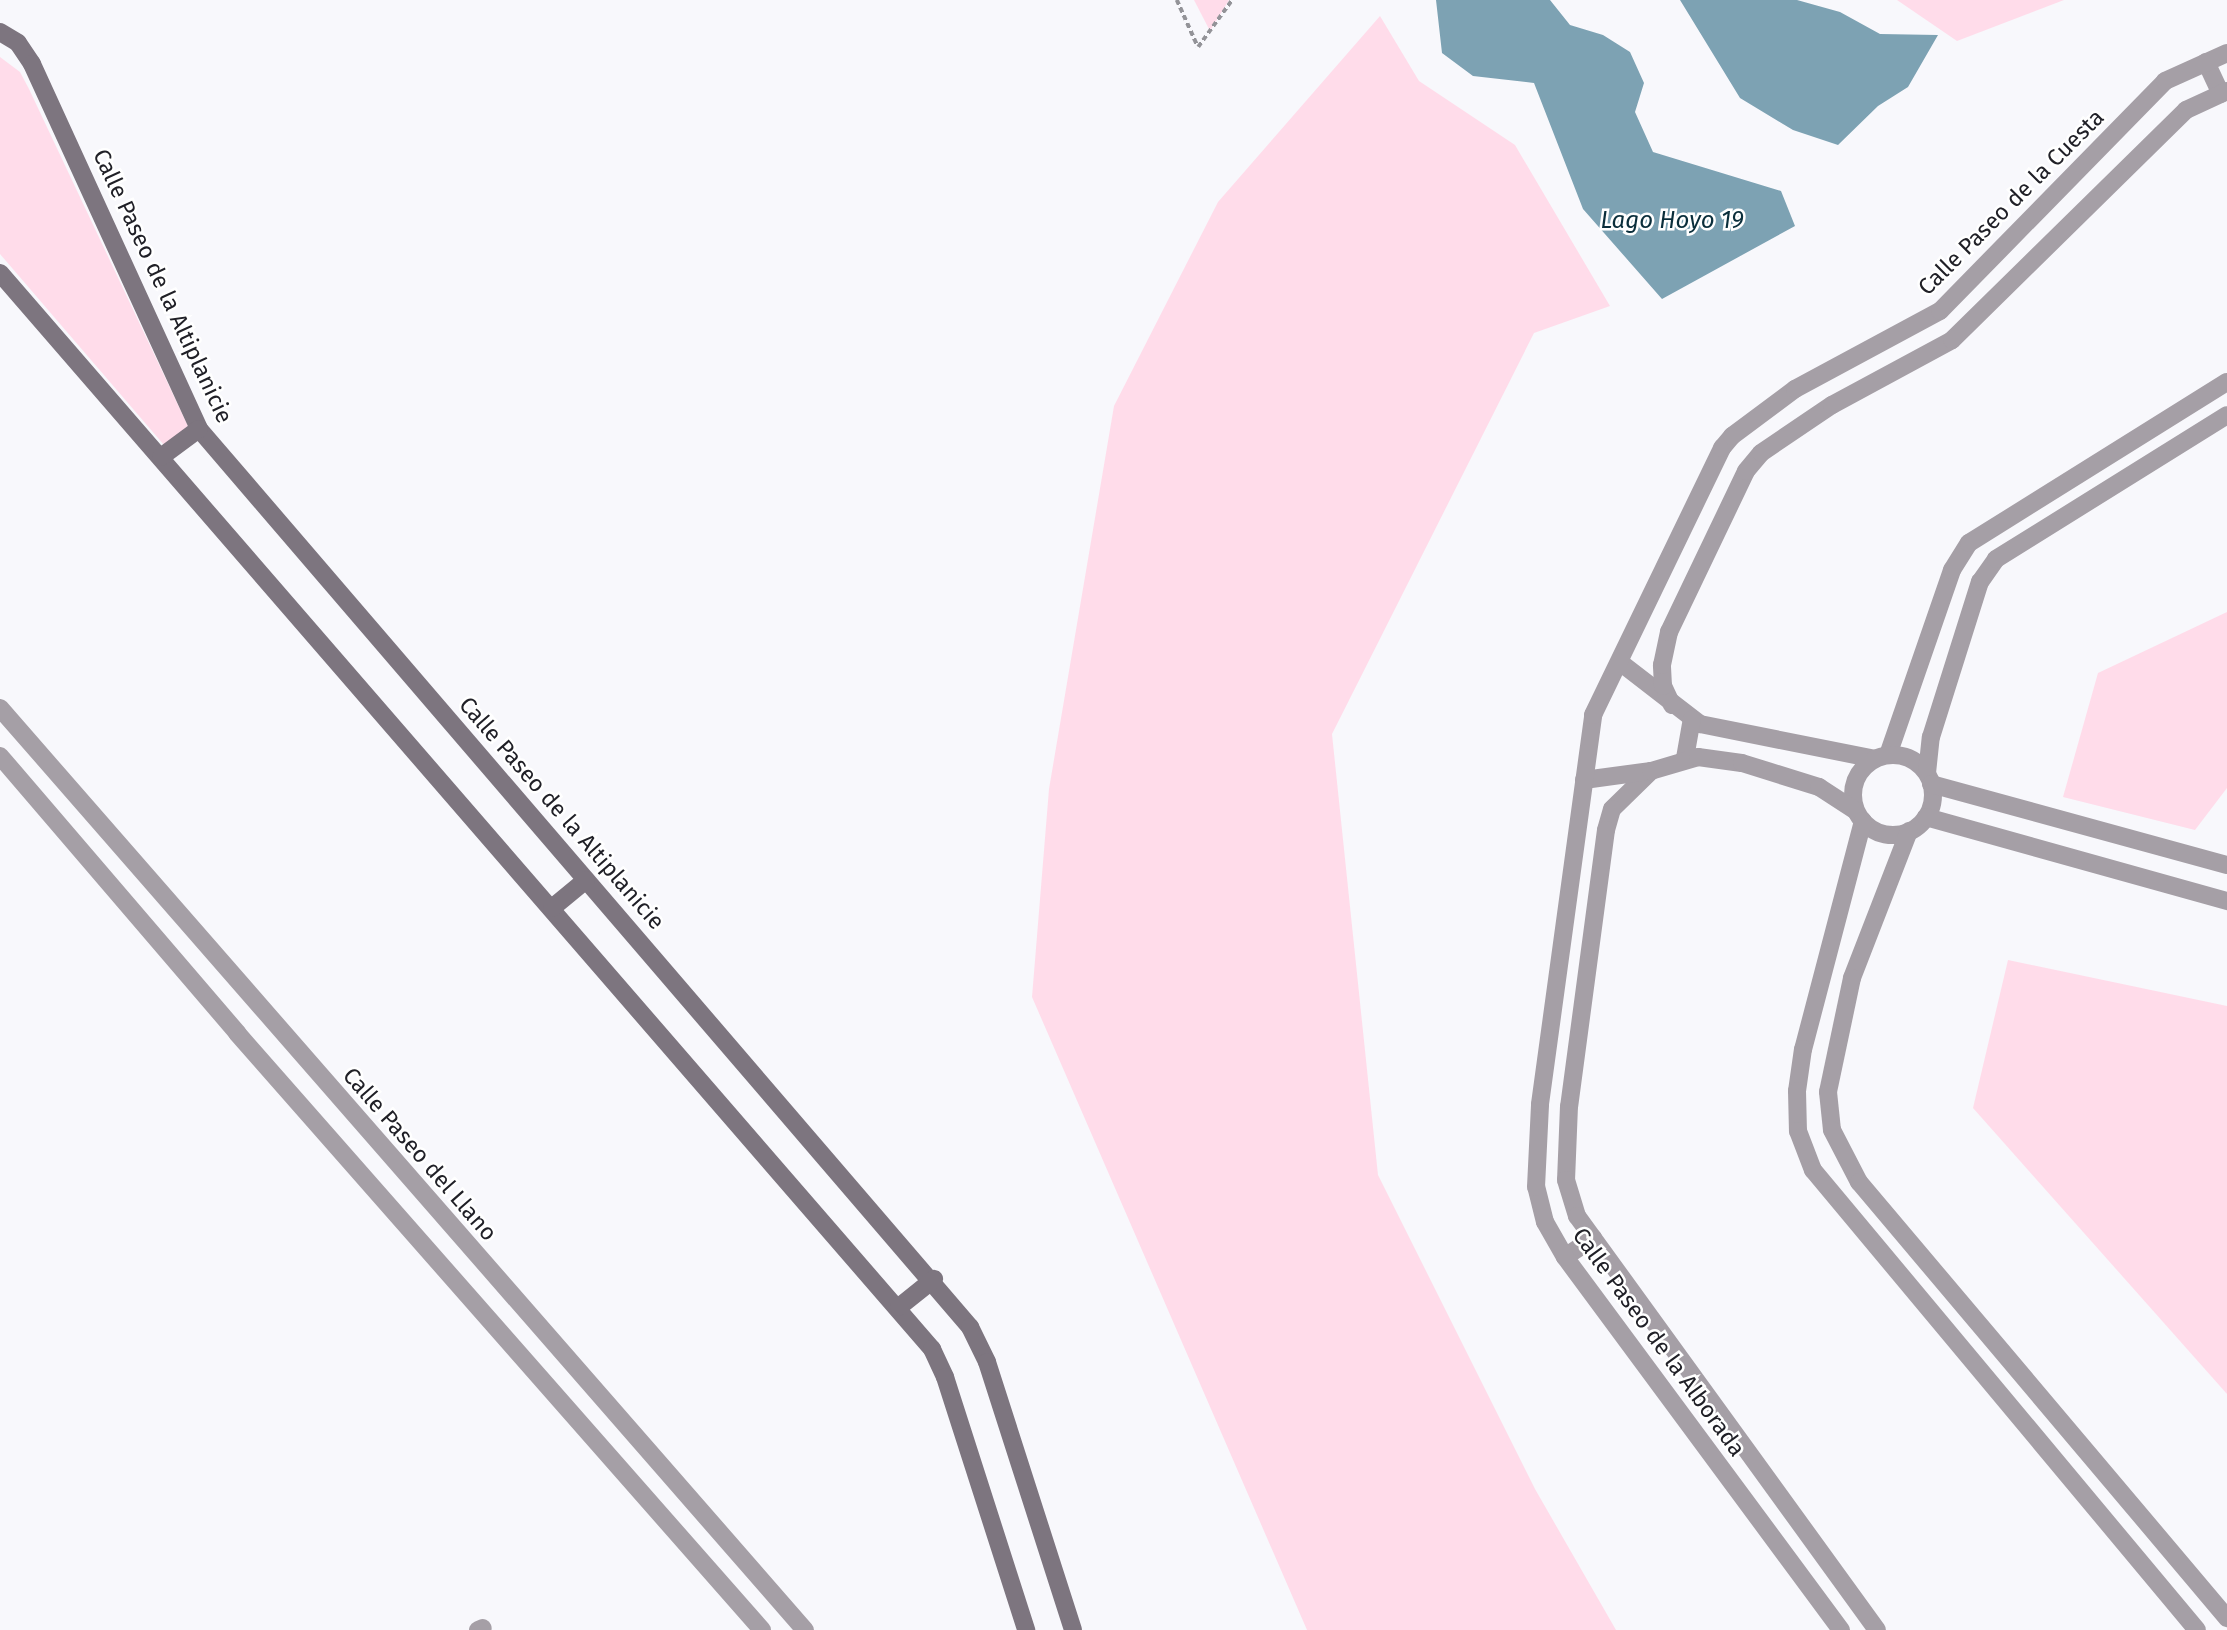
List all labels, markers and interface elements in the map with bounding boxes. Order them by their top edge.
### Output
street label: Calle Paseo de la Cuesta [1912,103,2110,301]
street label: Calle Paseo de la Altiplanicie [87,145,239,427]
water label: Lago Hoyo 19 [1600,207,1744,235]
street label: Calle Paseo de la Altiplanicie [453,691,671,935]
street label: Calle Paseo del Llano [337,1062,503,1246]
street label: Calle Paseo de la Alborada [1567,1222,1751,1462]

